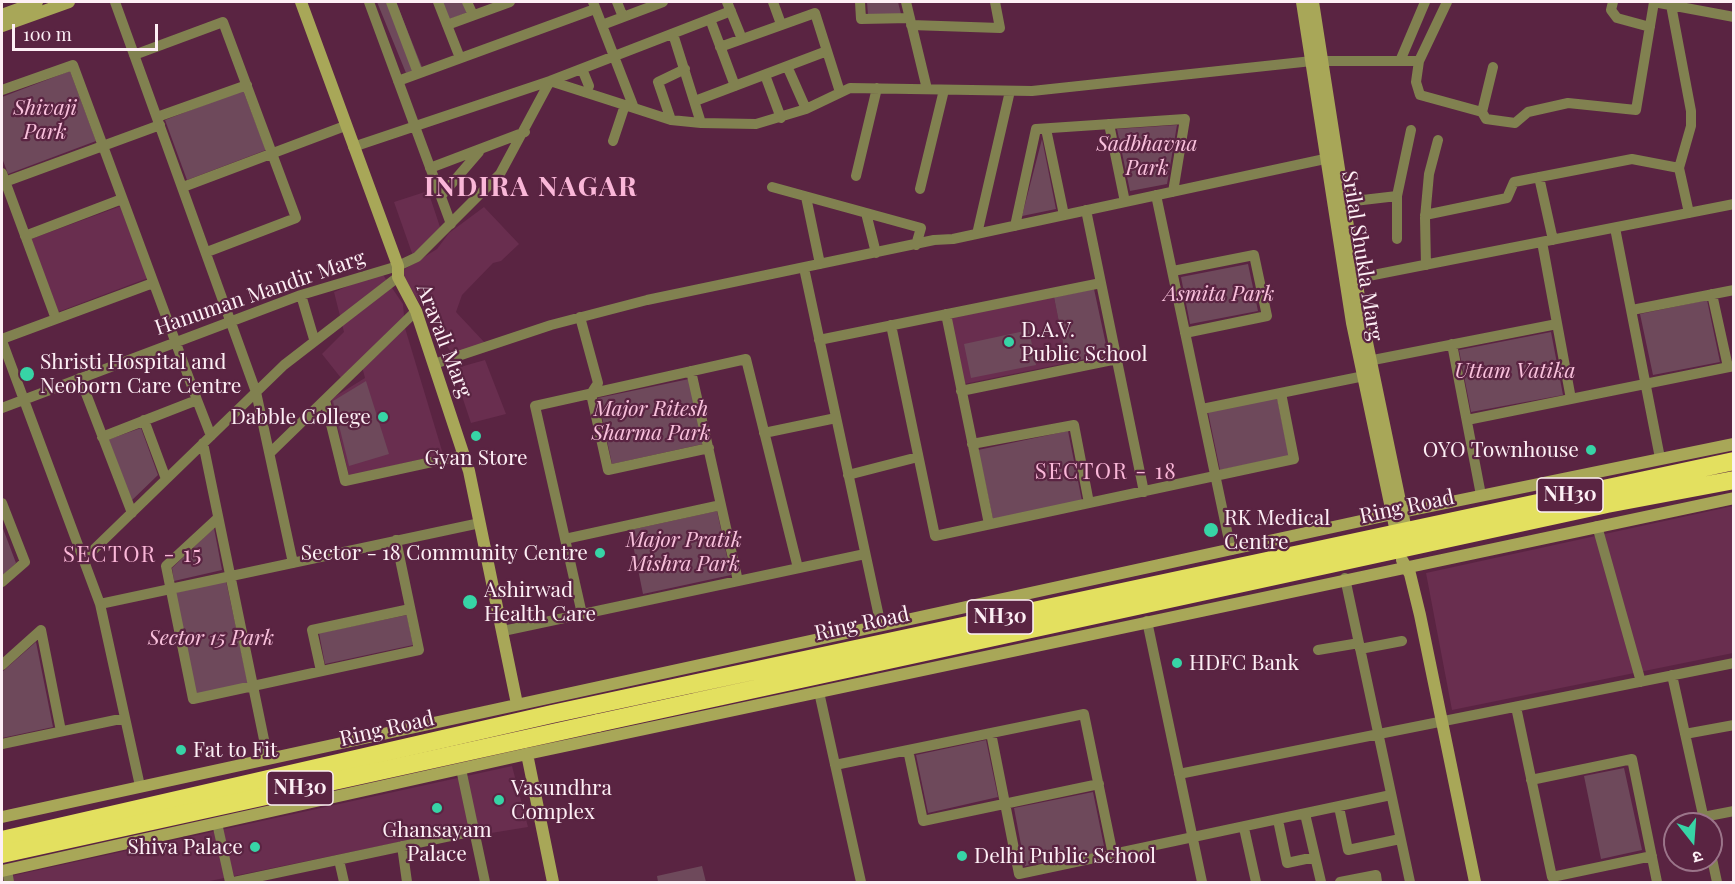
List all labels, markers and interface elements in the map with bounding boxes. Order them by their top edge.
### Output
scale bar [15,12,160,50]
text: 100 m [23,22,72,46]
park label: Shivaji Park [13,95,77,145]
park label: Sadbhavna Park [1096,131,1198,181]
street label: Srilal Shukla Marg [1336,169,1388,343]
district label: INDIRA NAGAR [424,172,638,204]
street label: Hanuman Mandir Marg [151,245,369,341]
street label: Aravali Marg [411,280,477,402]
park label: Asmita Park [1164,281,1274,307]
place label: D.A.V. Public School [1021,317,1147,367]
marker: D.A.V. Public School [1002,335,1016,349]
place label: Shristi Hospital and Neoborn Care Centre [40,349,241,399]
park label: Uttam Vatika [1455,358,1575,384]
marker: Shristi Hospital and Neoborn Care Centre [18,365,36,383]
park label: Major Ritesh Sharma Park [591,396,711,446]
place label: Dabble College [231,404,371,430]
marker: Dabble College [376,410,390,424]
marker: Gyan Store [469,429,483,443]
place label: OYO Townhouse [1423,437,1579,463]
marker: OYO Townhouse [1584,443,1598,457]
place label: Gyan Store [424,445,528,471]
district label: SECTOR - 18 [1035,459,1177,485]
road number: NH30 [1537,478,1603,512]
street label: Ring Road [1357,485,1457,529]
place label: RK Medical Centre [1224,505,1330,555]
marker: RK Medical Centre [1202,521,1220,539]
park label: Major Pratik Mishra Park [626,527,742,577]
place label: Sector - 18 Community Centre [301,540,588,566]
district label: SECTOR - 15 [63,542,203,568]
marker: Sector - 18 Community Centre [593,546,607,560]
place label: Ashirwad Health Care [484,577,596,627]
marker: Ashirwad Health Care [461,593,479,611]
road number: NH30 [967,600,1033,634]
street label: Ring Road [812,602,912,646]
park label: Sector 15 Park [148,625,274,651]
place label: HDFC Bank [1189,650,1299,676]
marker: HDFC Bank [1170,656,1184,670]
street label: Ring Road [337,706,437,752]
place label: Fat to Fit [193,737,277,763]
marker: Fat to Fit [174,743,188,757]
road number: NH30 [267,771,333,805]
place label: Vasundhra Complex [511,775,612,825]
marker: Vasundhra Complex [492,793,506,807]
marker: Ghansayam Palace [430,801,444,815]
north arrow [1663,812,1723,872]
place label: Ghansayam Palace [382,817,492,867]
place label: Shiva Palace [127,834,243,860]
marker: Shiva Palace [248,840,262,854]
place label: Delhi Public School [974,843,1156,869]
text: उ [1690,846,1705,869]
marker: Delhi Public School [955,849,969,863]

